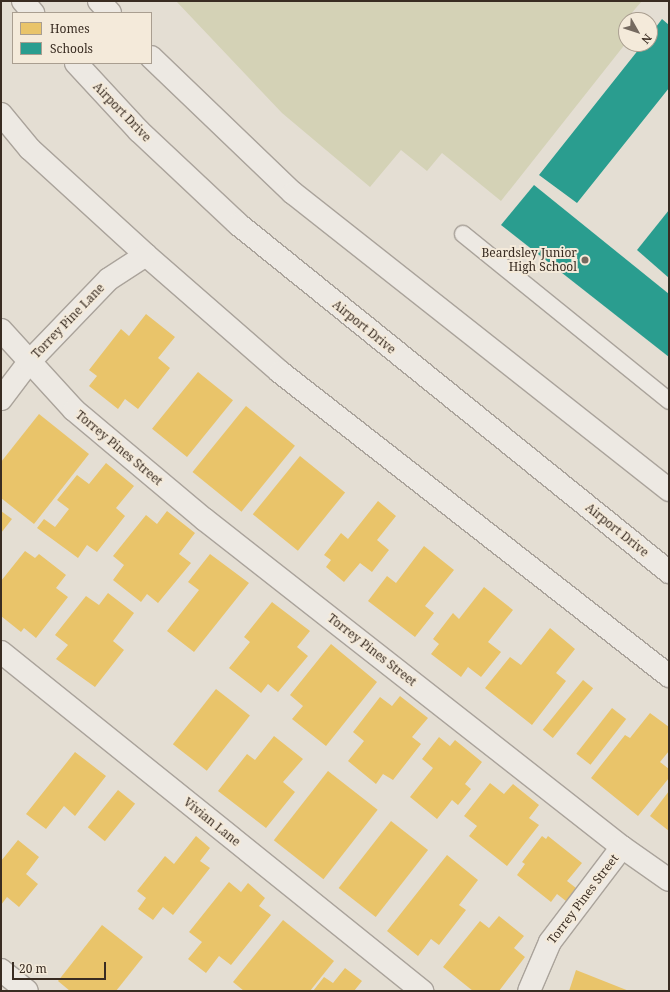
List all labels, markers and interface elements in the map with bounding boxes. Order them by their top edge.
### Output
legend [12,12,152,64]
north arrow [618,12,658,52]
text: Homes [50,20,90,37]
text: N [638,31,655,47]
text: Schools [50,40,93,57]
street label: Airport Drive [90,79,154,145]
place label: Beardsley Junior High School [481,246,577,274]
marker: Beardsley Junior High School [580,255,590,265]
street label: Torrey Pine Lane [29,281,107,361]
street label: Airport Drive [330,297,398,357]
street label: Torrey Pines Street [73,408,165,488]
street label: Airport Drive [583,500,651,560]
street label: Torrey Pines Street [325,611,419,689]
street label: Vivian Lane [181,795,243,849]
street label: Torrey Pines Street [545,851,621,947]
scale bar [14,954,108,980]
text: 20 m [19,960,47,977]

